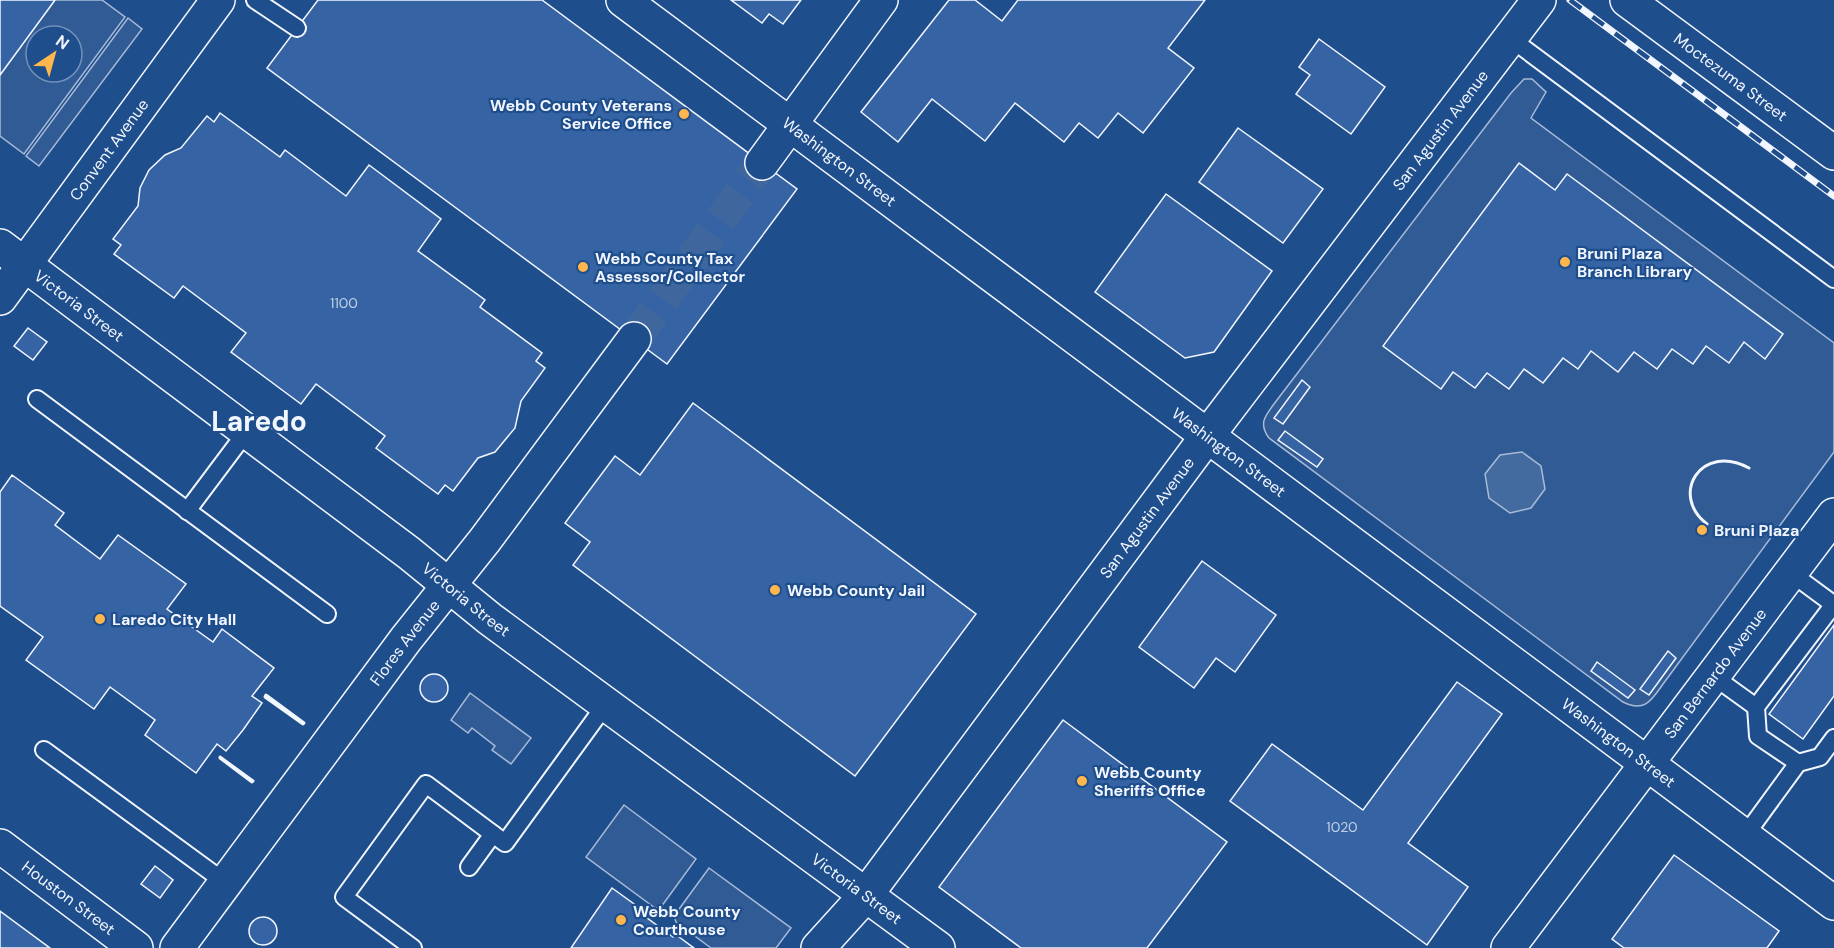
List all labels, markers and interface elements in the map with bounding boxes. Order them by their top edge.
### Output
north arrow [24,24,84,84]
street label: Moctezuma Street [1669,28,1791,126]
text: N [52,30,73,54]
street label: San Agustin Avenue [1388,66,1493,195]
street label: Convent Avenue [65,95,153,205]
place label: Webb County Veterans Service Office [490,95,672,134]
marker: Webb County Veterans Service Office [677,107,691,121]
street label: Washington Street [778,112,900,211]
place label: Bruni Plaza Branch Library [1577,243,1693,282]
place label: Webb County Tax Assessor/Collector [595,248,746,287]
marker: Bruni Plaza Branch Library [1558,255,1572,269]
marker: Webb County Tax Assessor/Collector [576,260,590,274]
street label: Victoria Street [30,265,128,346]
house number: 1100 [330,294,358,312]
district label: Laredo [211,403,307,440]
street label: Washington Street [1168,403,1290,502]
street label: San Agustin Avenue [1095,453,1199,583]
place label: Bruni Plaza [1714,520,1799,541]
marker: Bruni Plaza [1695,523,1709,537]
street label: Victoria Street [418,558,514,641]
place label: Webb County Jail [787,580,925,601]
marker: Webb County Jail [768,583,782,597]
street label: Flores Avenue [365,595,444,690]
street label: San Bernardo Avenue [1659,604,1771,743]
place label: Laredo City Hall [112,609,236,630]
marker: Laredo City Hall [93,612,107,626]
street label: Washington Street [1557,693,1680,792]
place label: Webb County Sheriffs Office [1094,762,1206,801]
marker: Webb County Sheriffs Office [1075,774,1089,788]
house number: 1020 [1326,818,1358,836]
street label: Victoria Street [807,849,906,929]
street label: Houston Street [18,856,119,940]
place label: Webb County Courthouse [633,901,741,940]
marker: Webb County Courthouse [614,913,628,927]

